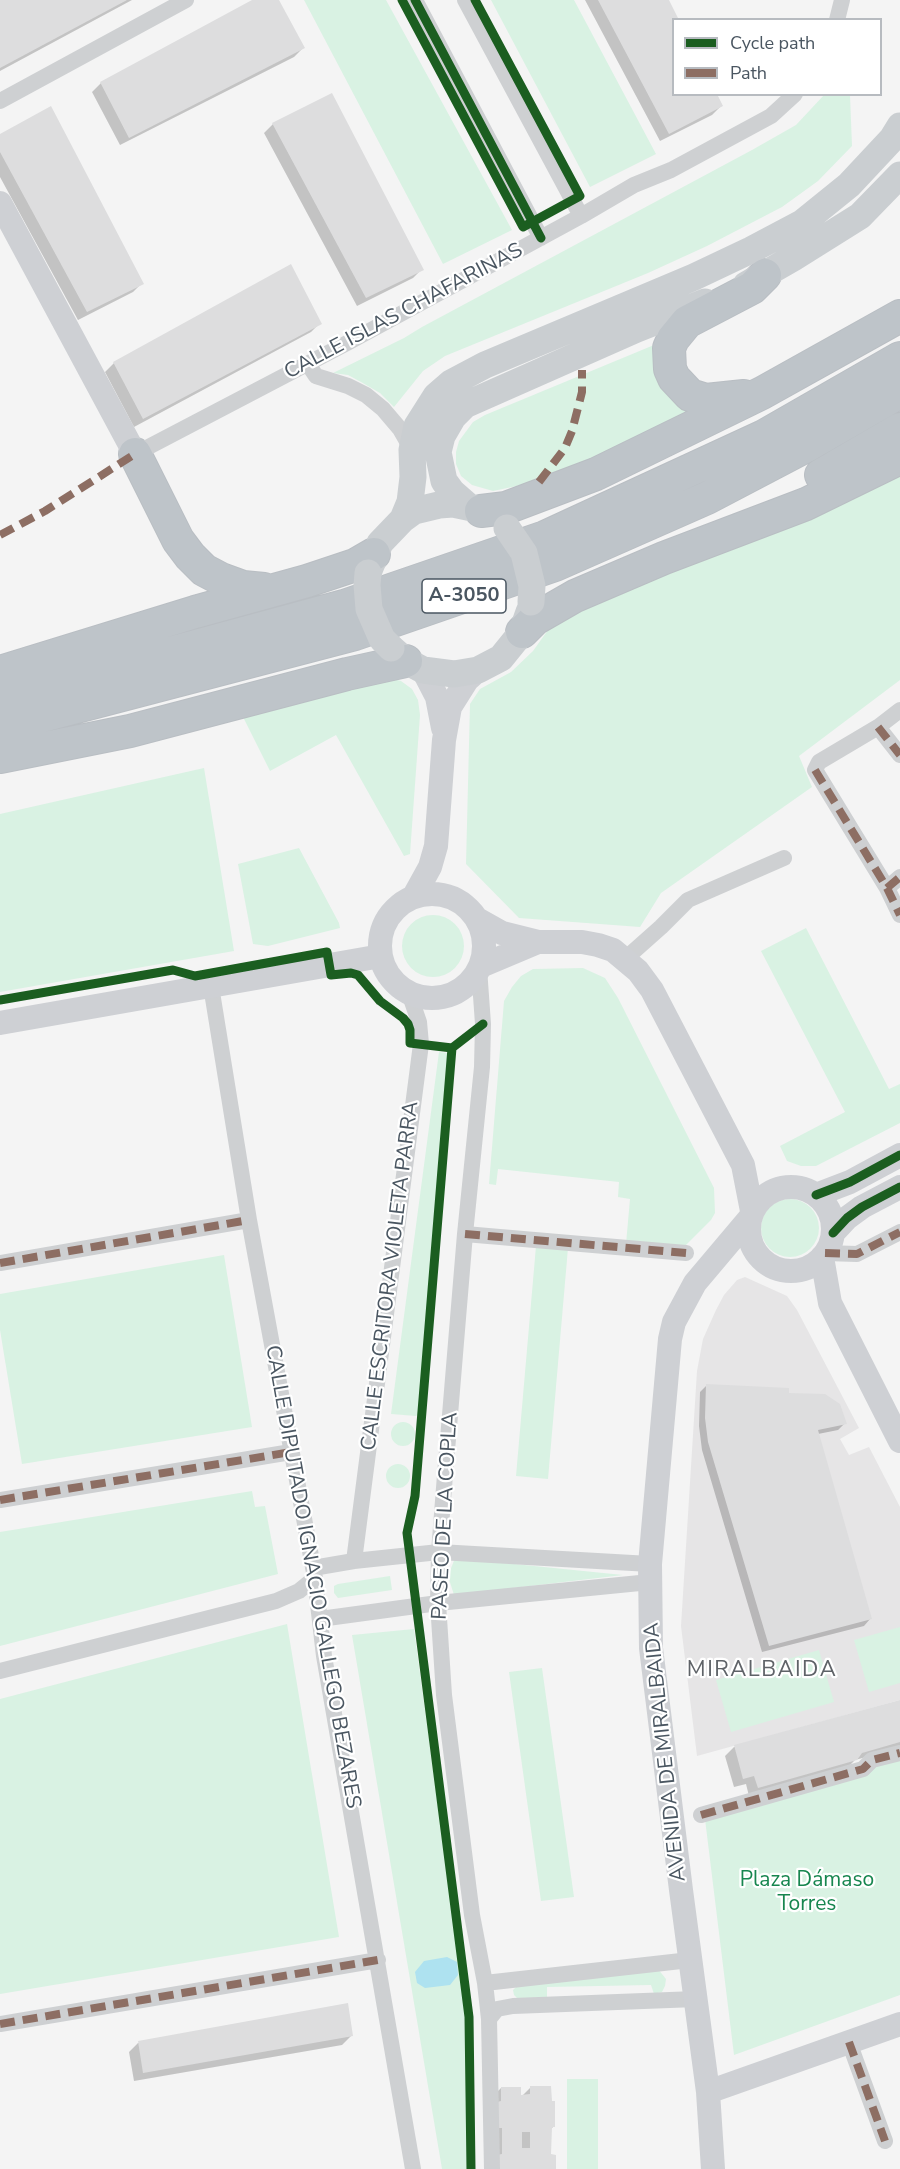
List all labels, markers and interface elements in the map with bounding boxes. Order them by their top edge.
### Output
legend [672,18,882,96]
text: Cycle path [730,31,815,55]
text: Path [730,61,767,85]
street label: CALLE ISLAS CHAFARINAS [280,238,528,386]
road number: A-3050 [422,579,506,613]
street label: CALLE ESCRITORA VIOLETA PARRA [357,1100,425,1452]
street label: CALLE DIPUTADO IGNACIO GALLEGO BEZARES [259,1343,365,1811]
street label: PASEO DE LA COPLA [428,1412,464,1620]
street label: AVENIDA DE MIRALBAIDA [640,1621,692,1883]
district label: MIRALBAIDA [687,1658,837,1684]
park label: Plaza Dámaso Torres [740,1868,874,1918]

